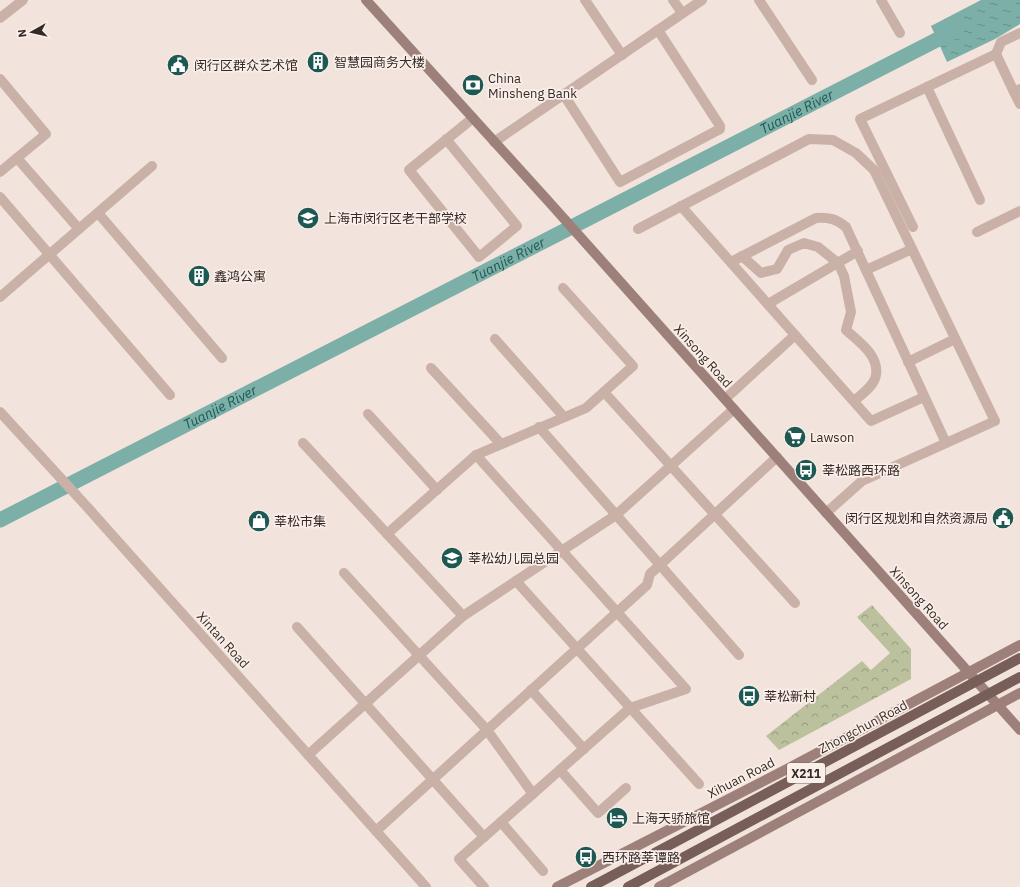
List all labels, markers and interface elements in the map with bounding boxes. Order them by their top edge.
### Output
north arrow [12,12,52,52]
text: N [15,28,30,38]
building icon: 智慧园商务大楼 [305,49,331,75]
public building icon: 闵行区群众艺术馆 [165,52,191,78]
place label: 智慧园商务大楼 [334,54,425,71]
place label: 闵行区群众艺术馆 [194,57,298,74]
place label: China Minsheng Bank [488,70,577,102]
bank icon: China Minsheng Bank [460,72,486,98]
water label: Tuanjie River [757,85,837,138]
school or university icon: 上海市闵行区老干部学校 [295,205,321,231]
place label: 上海市闵行区老干部学校 [324,210,467,227]
water label: Tuanjie River [468,233,549,286]
building icon: 鑫鸿公寓 [186,263,212,289]
place label: 鑫鸿公寓 [214,268,266,285]
street label: Xinsong Road [670,321,736,391]
water label: Tuanjie River [180,381,260,434]
supermarket icon: Lawson [782,424,808,450]
place label: Lawson [810,429,854,446]
bus stop icon: 莘松路西环路 [793,457,819,483]
place label: 莘松路西环路 [822,462,900,479]
public building icon: 闵行区规划和自然资源局 [990,505,1016,531]
shop icon: 莘松市集 [246,508,272,534]
place label: 闵行区规划和自然资源局 [845,510,988,527]
place label: 莘松市集 [274,513,326,530]
school or university icon: 莘松幼儿园总园 [439,545,465,571]
place label: 莘松幼儿园总园 [468,550,559,567]
street label: Xinsong Road [886,563,952,633]
street label: Xintan Road [193,608,253,672]
bus stop icon: 莘松新村 [736,683,762,709]
place label: 莘松新村 [764,688,816,705]
street label: Zhongchun Road [816,696,910,758]
street label: Xihuan Road [704,754,778,802]
road number: X211 [787,763,825,783]
hotel icon: 上海天骄旅馆 [604,805,630,831]
place label: 上海天骄旅馆 [632,810,710,827]
bus stop icon: 西环路莘谭路 [573,844,599,870]
place label: 西环路莘谭路 [602,849,680,866]

